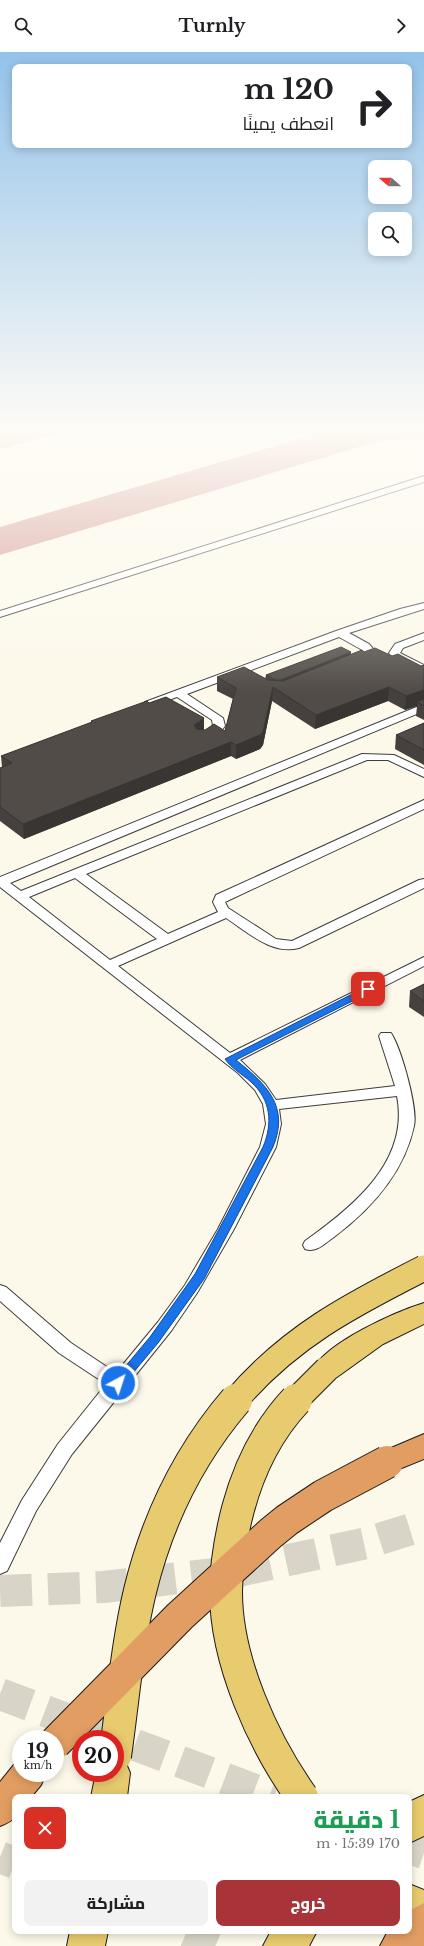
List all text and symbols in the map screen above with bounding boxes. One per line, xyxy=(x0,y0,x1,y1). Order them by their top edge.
icon: search xyxy=(12,15,34,37)
text: Turnly xyxy=(179,15,246,37)
icon: forward xyxy=(390,15,412,37)
text: 120 m xyxy=(244,72,334,107)
icon: right xyxy=(348,80,400,132)
text: انعطف يمينًا xyxy=(242,113,334,135)
north arrow xyxy=(368,160,412,204)
map controls xyxy=(368,160,412,256)
button: search xyxy=(368,212,412,256)
pin xyxy=(351,972,385,1006)
icon: arrive xyxy=(357,978,379,1000)
position arrow xyxy=(97,1362,139,1404)
speed limit sign: 20 xyxy=(72,1730,124,1782)
text: 19 xyxy=(27,1739,49,1763)
text: km/h xyxy=(24,1759,52,1772)
text: 1 دقيقة xyxy=(313,1805,400,1834)
button: close xyxy=(24,1807,66,1849)
text: 170 m · 15:39 xyxy=(316,1835,400,1852)
button: مشاركة xyxy=(24,1880,208,1926)
button: خروج xyxy=(216,1880,400,1926)

